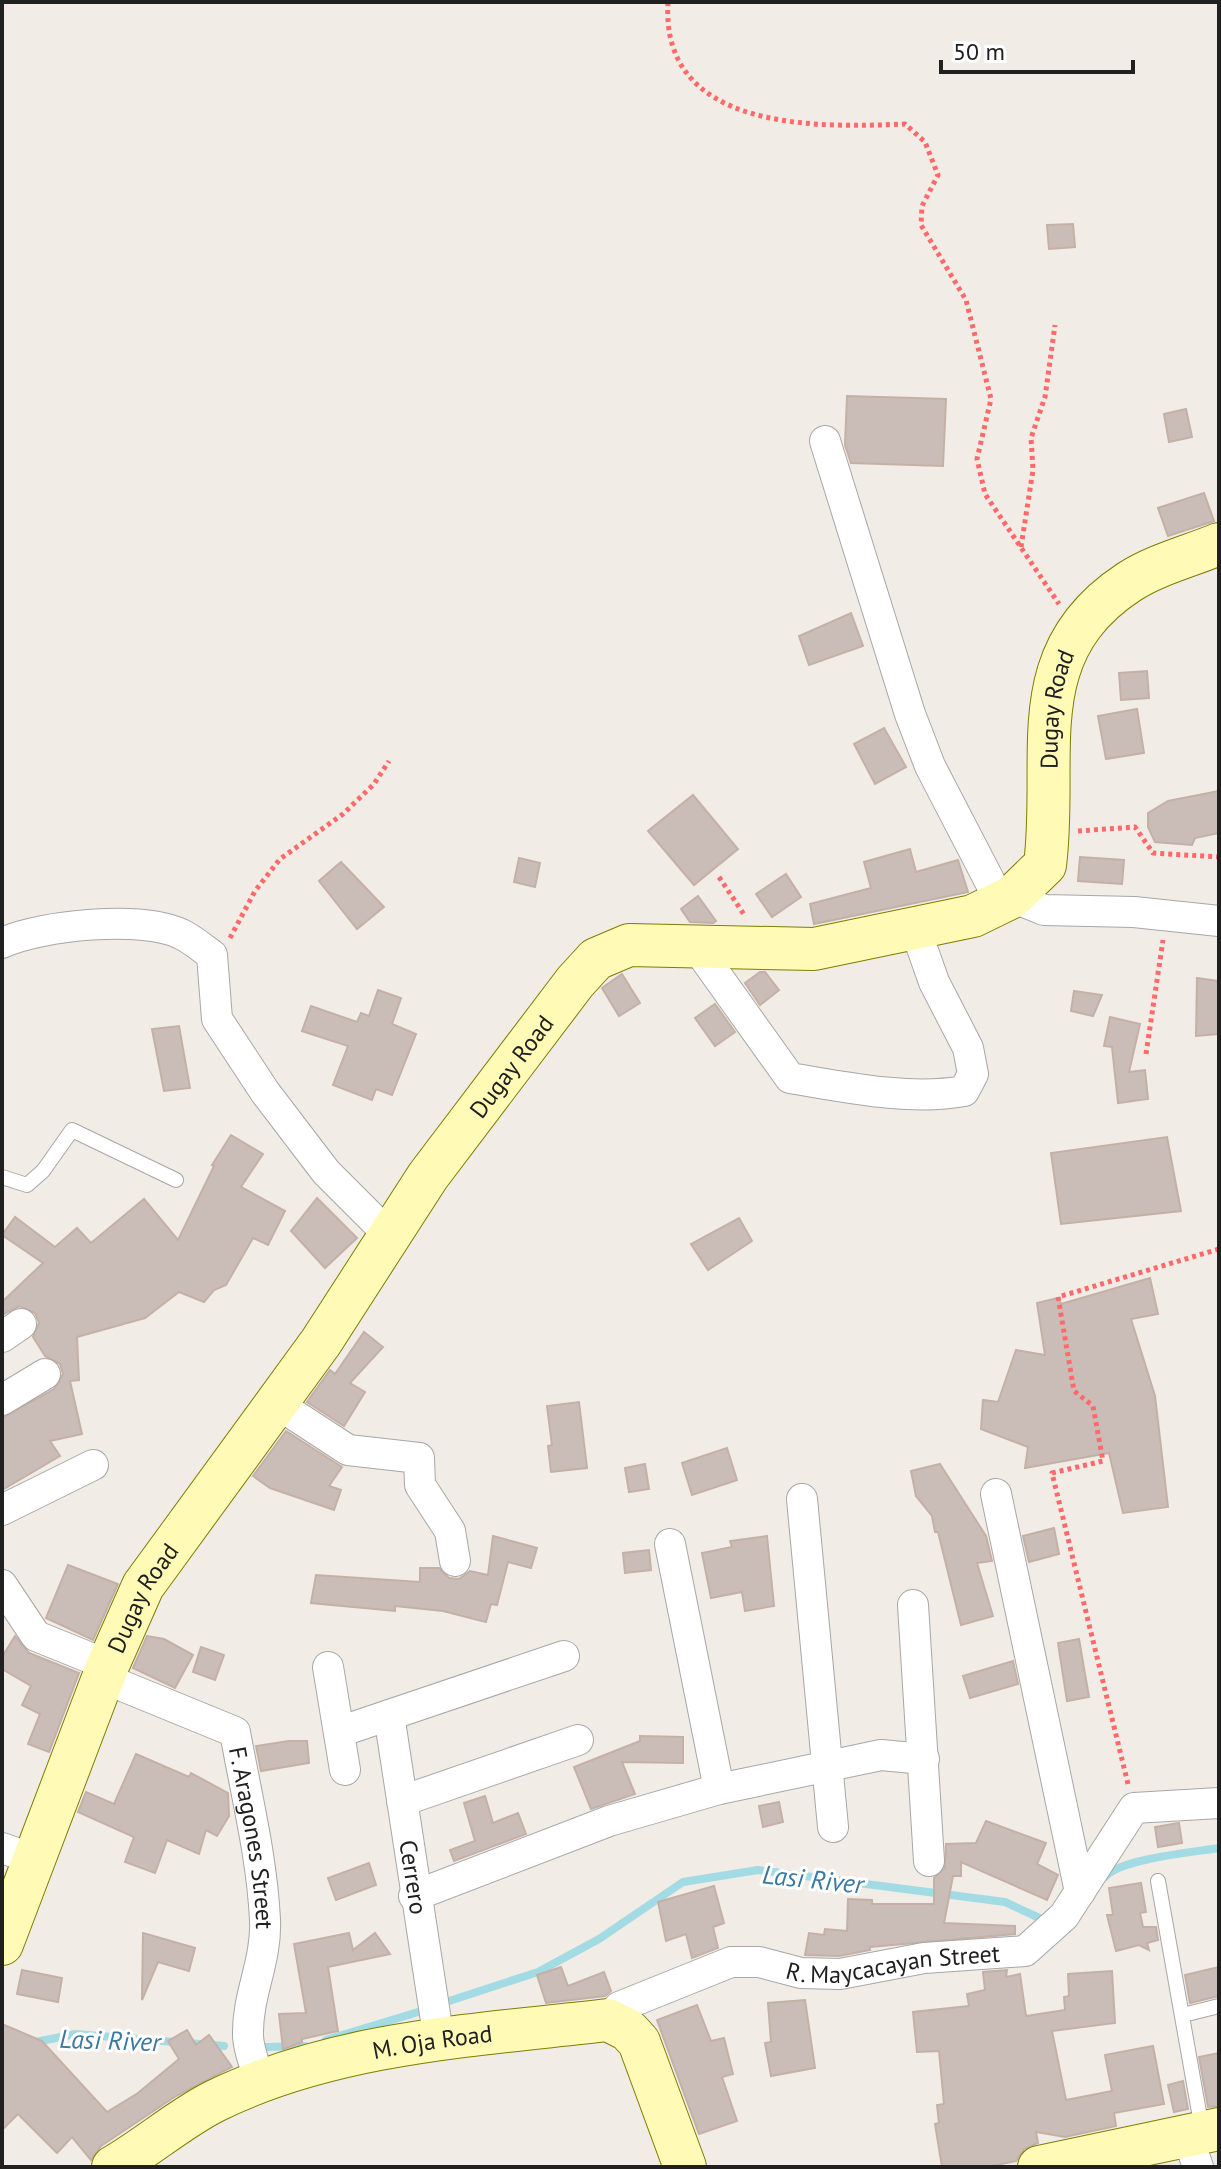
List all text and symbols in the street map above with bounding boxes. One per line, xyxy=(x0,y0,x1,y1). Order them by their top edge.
scale bar xyxy=(941,24,1133,74)
text: 50 m xyxy=(953,36,1005,67)
street label: Dugay Road xyxy=(1033,645,1081,769)
street label: Dugay Road xyxy=(462,1009,560,1124)
street label: Dugay Road xyxy=(100,1537,185,1658)
street label: F. Aragones Street xyxy=(222,1744,281,1929)
street label: Cerrero xyxy=(393,1838,435,1916)
water label: Lasi River xyxy=(761,1857,867,1901)
street label: R. Maycacayan Street xyxy=(783,1937,1001,1990)
street label: M. Oja Road xyxy=(370,2017,494,2066)
water label: Lasi River xyxy=(59,2022,163,2058)

